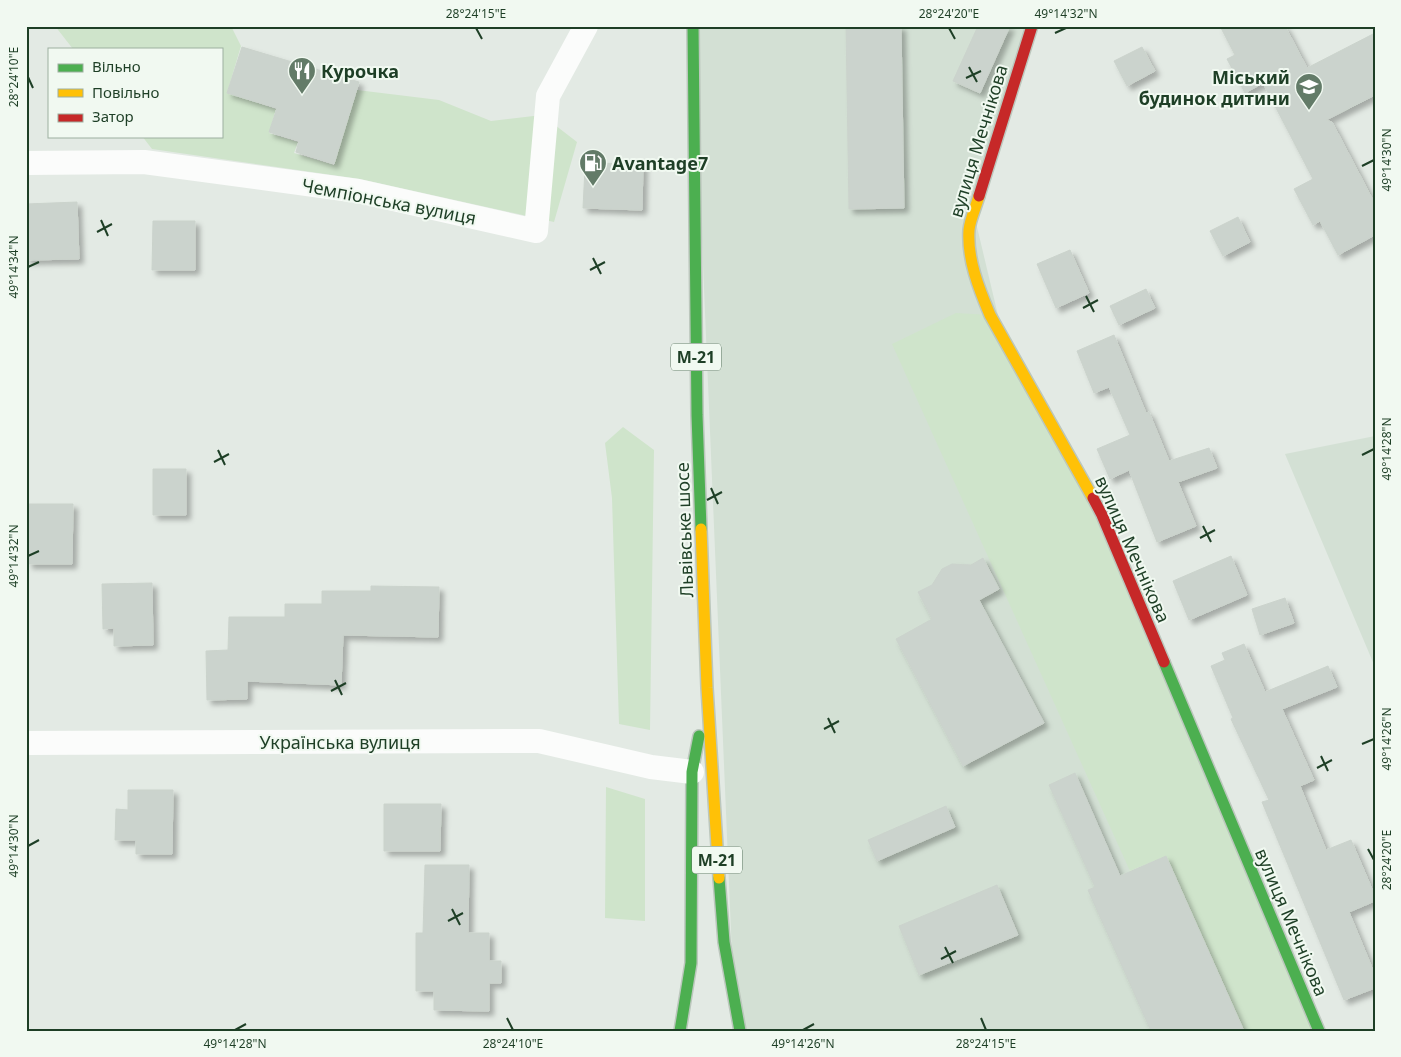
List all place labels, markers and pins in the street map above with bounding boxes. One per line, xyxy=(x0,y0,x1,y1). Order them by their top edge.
restaurant icon: Курочка xyxy=(287,56,317,95)
place label: Курочка xyxy=(321,59,399,83)
place label: Міський будинок дитини xyxy=(1139,65,1290,110)
school or university icon: Міський будинок дитини xyxy=(1294,72,1324,111)
fuel station icon: Avantage7 xyxy=(578,148,608,187)
place label: Avantage7 xyxy=(612,151,708,175)

